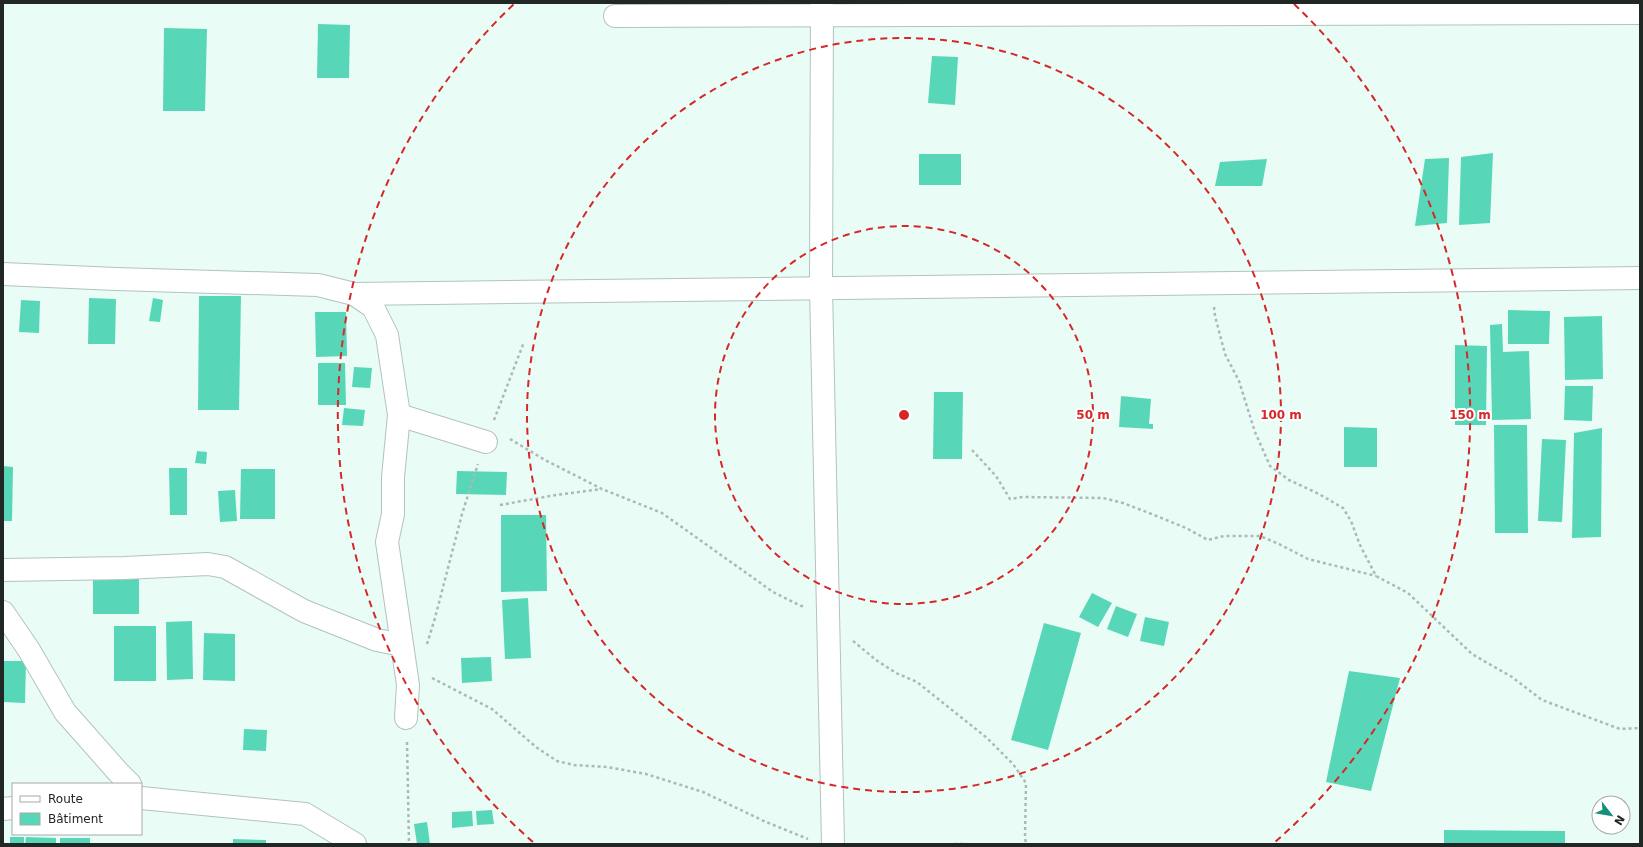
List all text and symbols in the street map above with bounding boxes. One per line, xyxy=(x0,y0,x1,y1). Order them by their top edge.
centre of rings xyxy=(897,408,911,422)
text: 50 m xyxy=(1076,408,1110,422)
text: 100 m xyxy=(1260,408,1302,422)
text: 150 m xyxy=(1449,408,1491,422)
legend xyxy=(12,783,142,835)
text: Route xyxy=(48,792,83,806)
north arrow xyxy=(1591,795,1631,835)
text: Bâtiment xyxy=(48,812,103,826)
text: N xyxy=(1611,813,1627,827)

